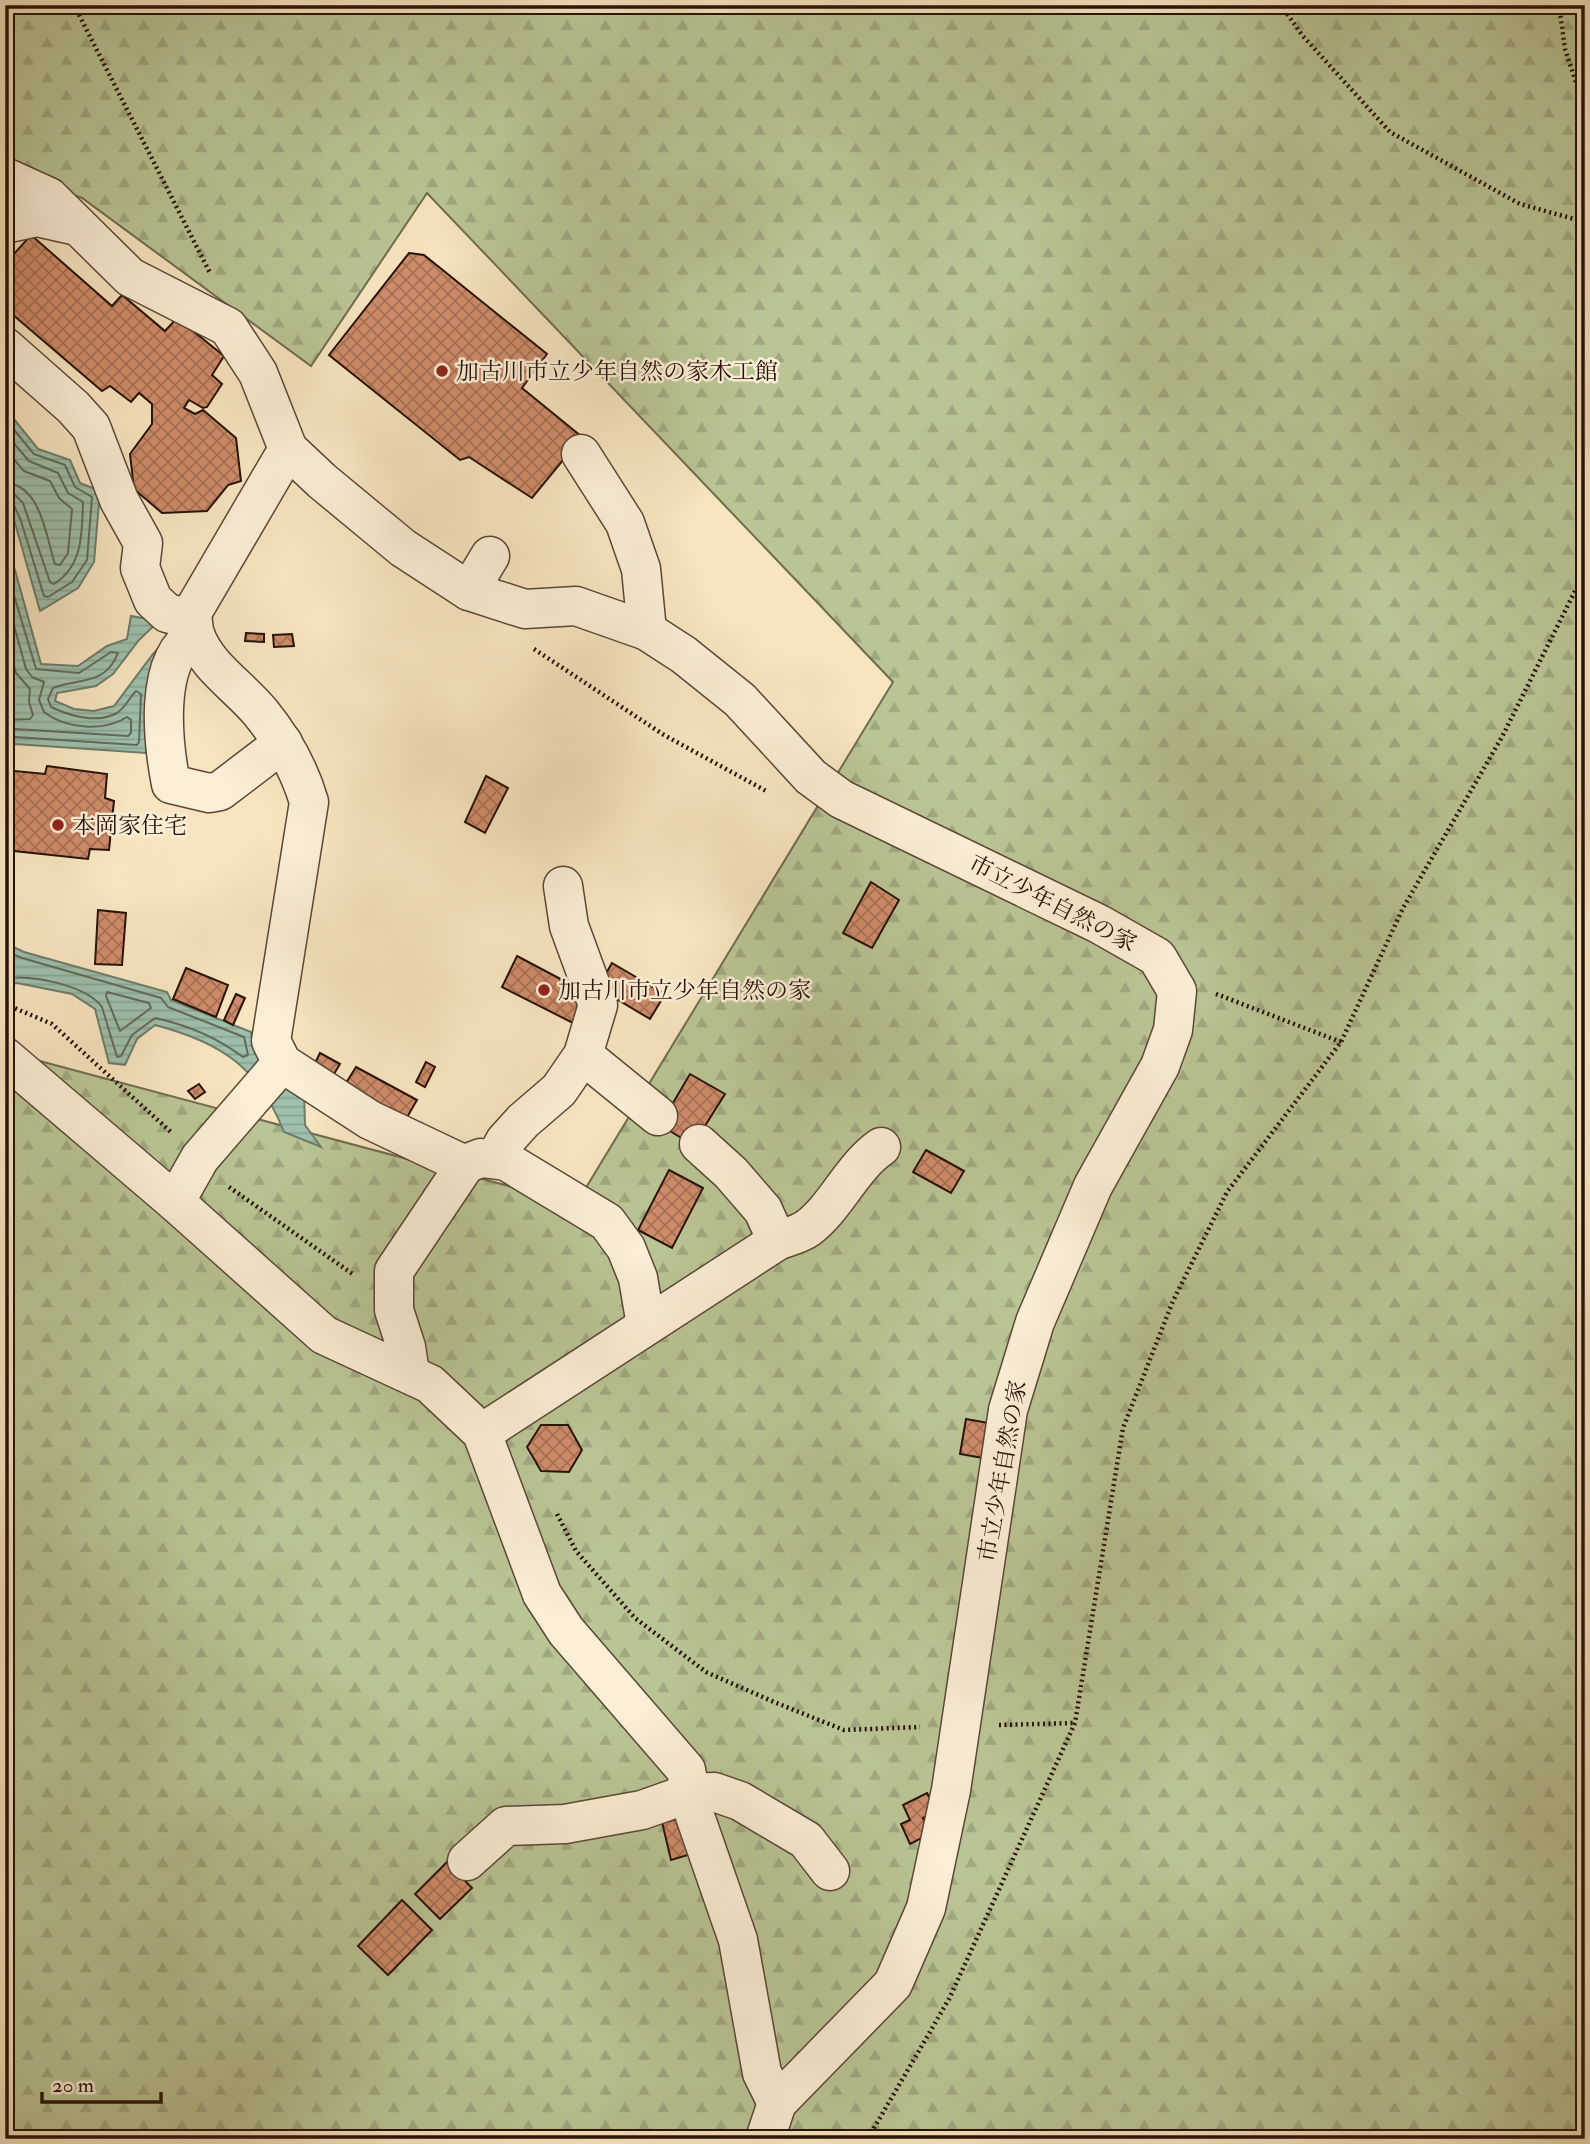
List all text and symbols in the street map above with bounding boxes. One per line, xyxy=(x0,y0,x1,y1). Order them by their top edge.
place label: 加古川市立少年自然の家木工館 xyxy=(456,357,778,386)
marker: 加古川市立少年自然の家木工館 xyxy=(434,363,450,379)
place label: 本岡家住宅 xyxy=(72,811,187,840)
marker: 本岡家住宅 xyxy=(50,817,66,833)
street label: 市立少年自然の家 xyxy=(964,849,1141,958)
place label: 加古川市立少年自然の家 xyxy=(558,976,811,1005)
marker: 加古川市立少年自然の家 xyxy=(536,982,552,998)
street label: 市立少年自然の家 xyxy=(972,1378,1033,1564)
scale bar xyxy=(42,2060,161,2104)
text: 20 m xyxy=(52,2072,94,2099)

